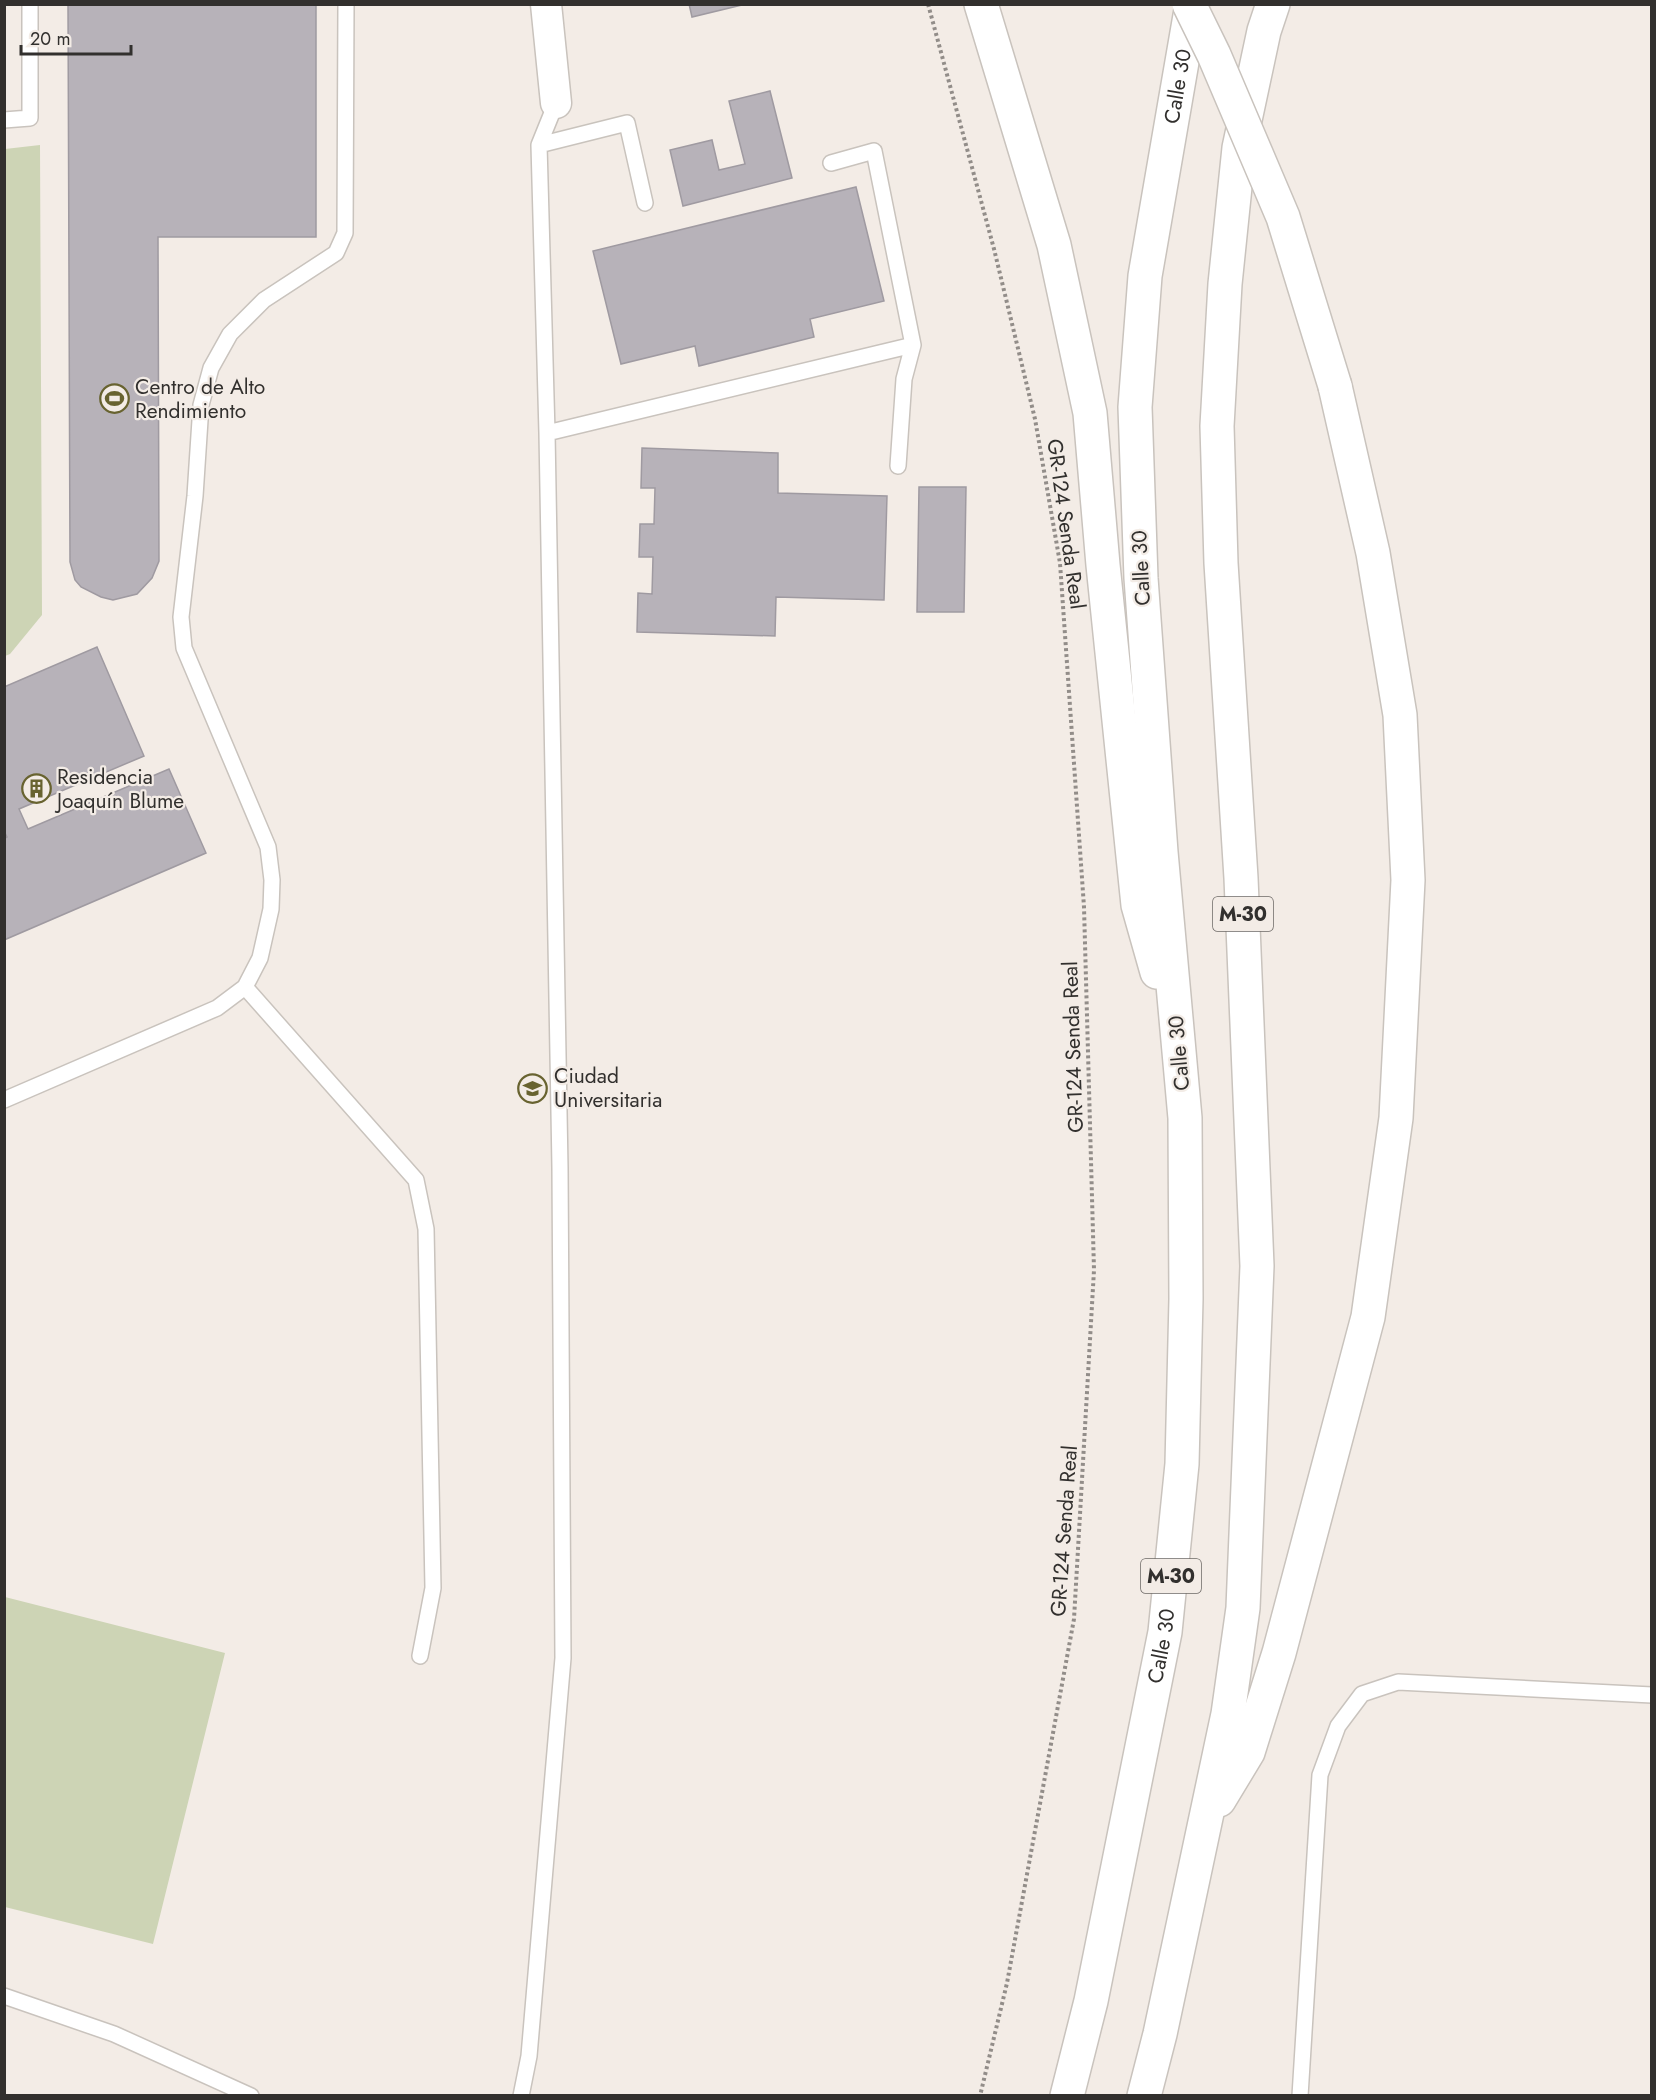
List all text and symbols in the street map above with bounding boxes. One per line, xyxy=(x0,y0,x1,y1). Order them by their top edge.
scale bar xyxy=(21,18,130,56)
text: 20 m xyxy=(30,26,70,52)
street label: Calle 30 xyxy=(1157,47,1199,126)
place label: Centro de Alto Rendimiento xyxy=(135,372,265,426)
sports icon: Centro de Alto Rendimiento xyxy=(98,383,130,415)
street label: GR-124 Senda Real xyxy=(1039,437,1093,611)
street label: Calle 30 xyxy=(1124,530,1158,606)
place label: Residencia Joaquín Blume xyxy=(54,762,184,816)
building icon: Residencia Joaquín Blume xyxy=(20,773,52,805)
road number: M-30 xyxy=(1213,897,1273,931)
street label: GR-124 Senda Real xyxy=(1055,961,1091,1133)
street label: Calle 30 xyxy=(1161,1014,1197,1092)
place label: Ciudad Universitaria xyxy=(554,1061,662,1115)
school or university icon: Ciudad Universitaria xyxy=(517,1072,549,1104)
street label: GR-124 Senda Real xyxy=(1043,1444,1085,1618)
road number: M-30 xyxy=(1141,1559,1201,1593)
street label: Calle 30 xyxy=(1140,1607,1182,1686)

